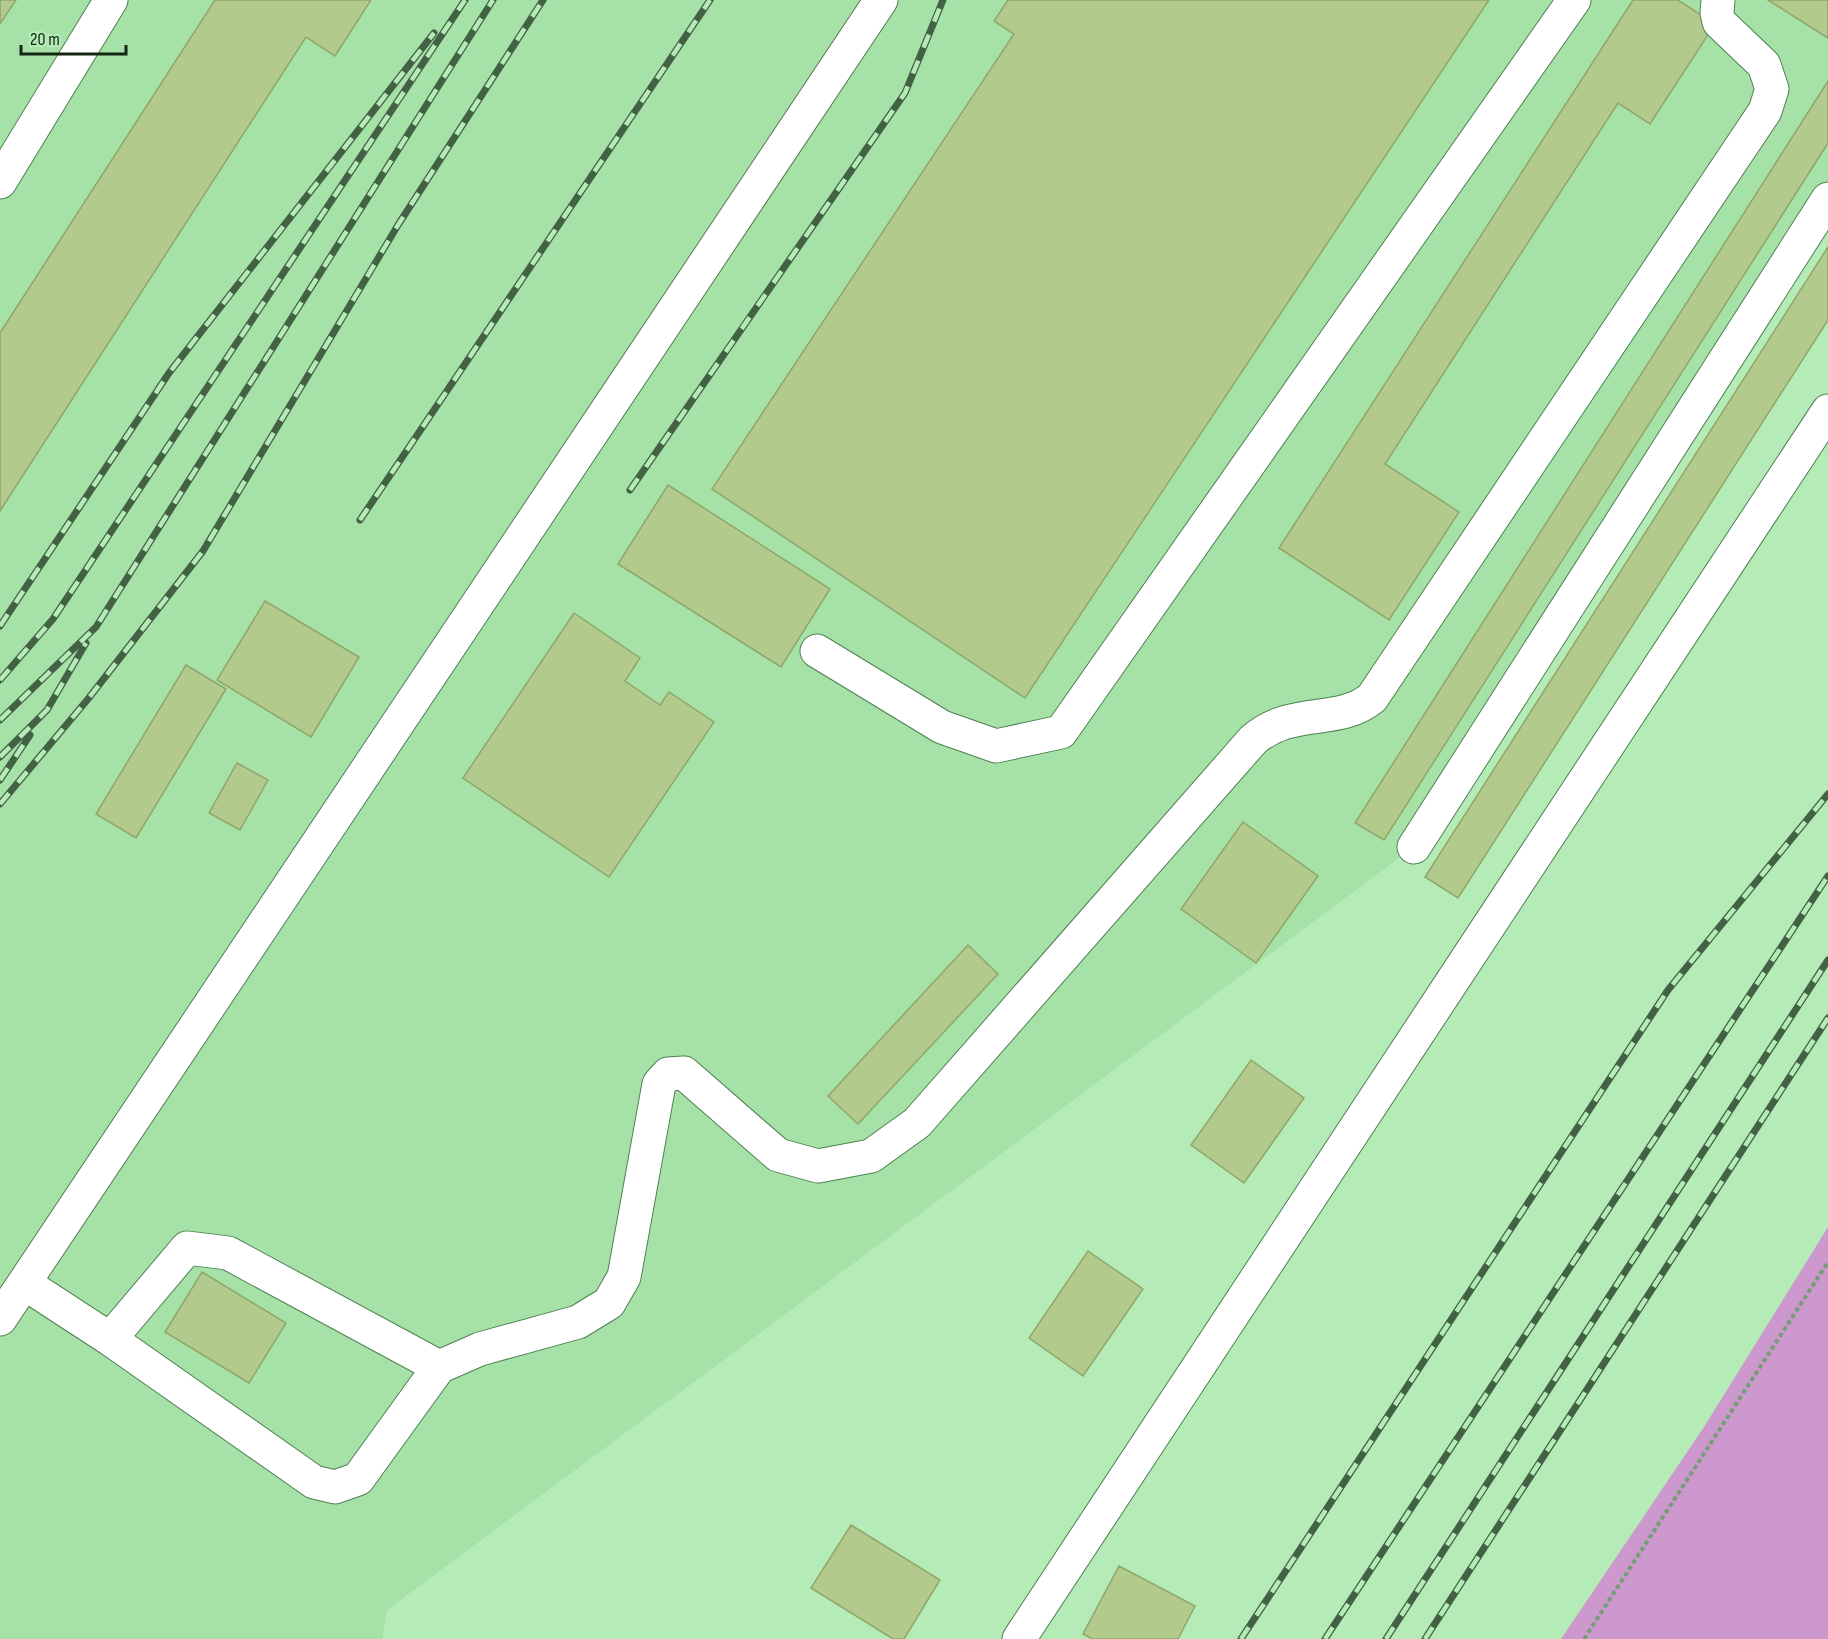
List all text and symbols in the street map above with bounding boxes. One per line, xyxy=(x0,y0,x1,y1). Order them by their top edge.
scale bar xyxy=(21,18,126,56)
text: 20 m xyxy=(30,29,60,50)

